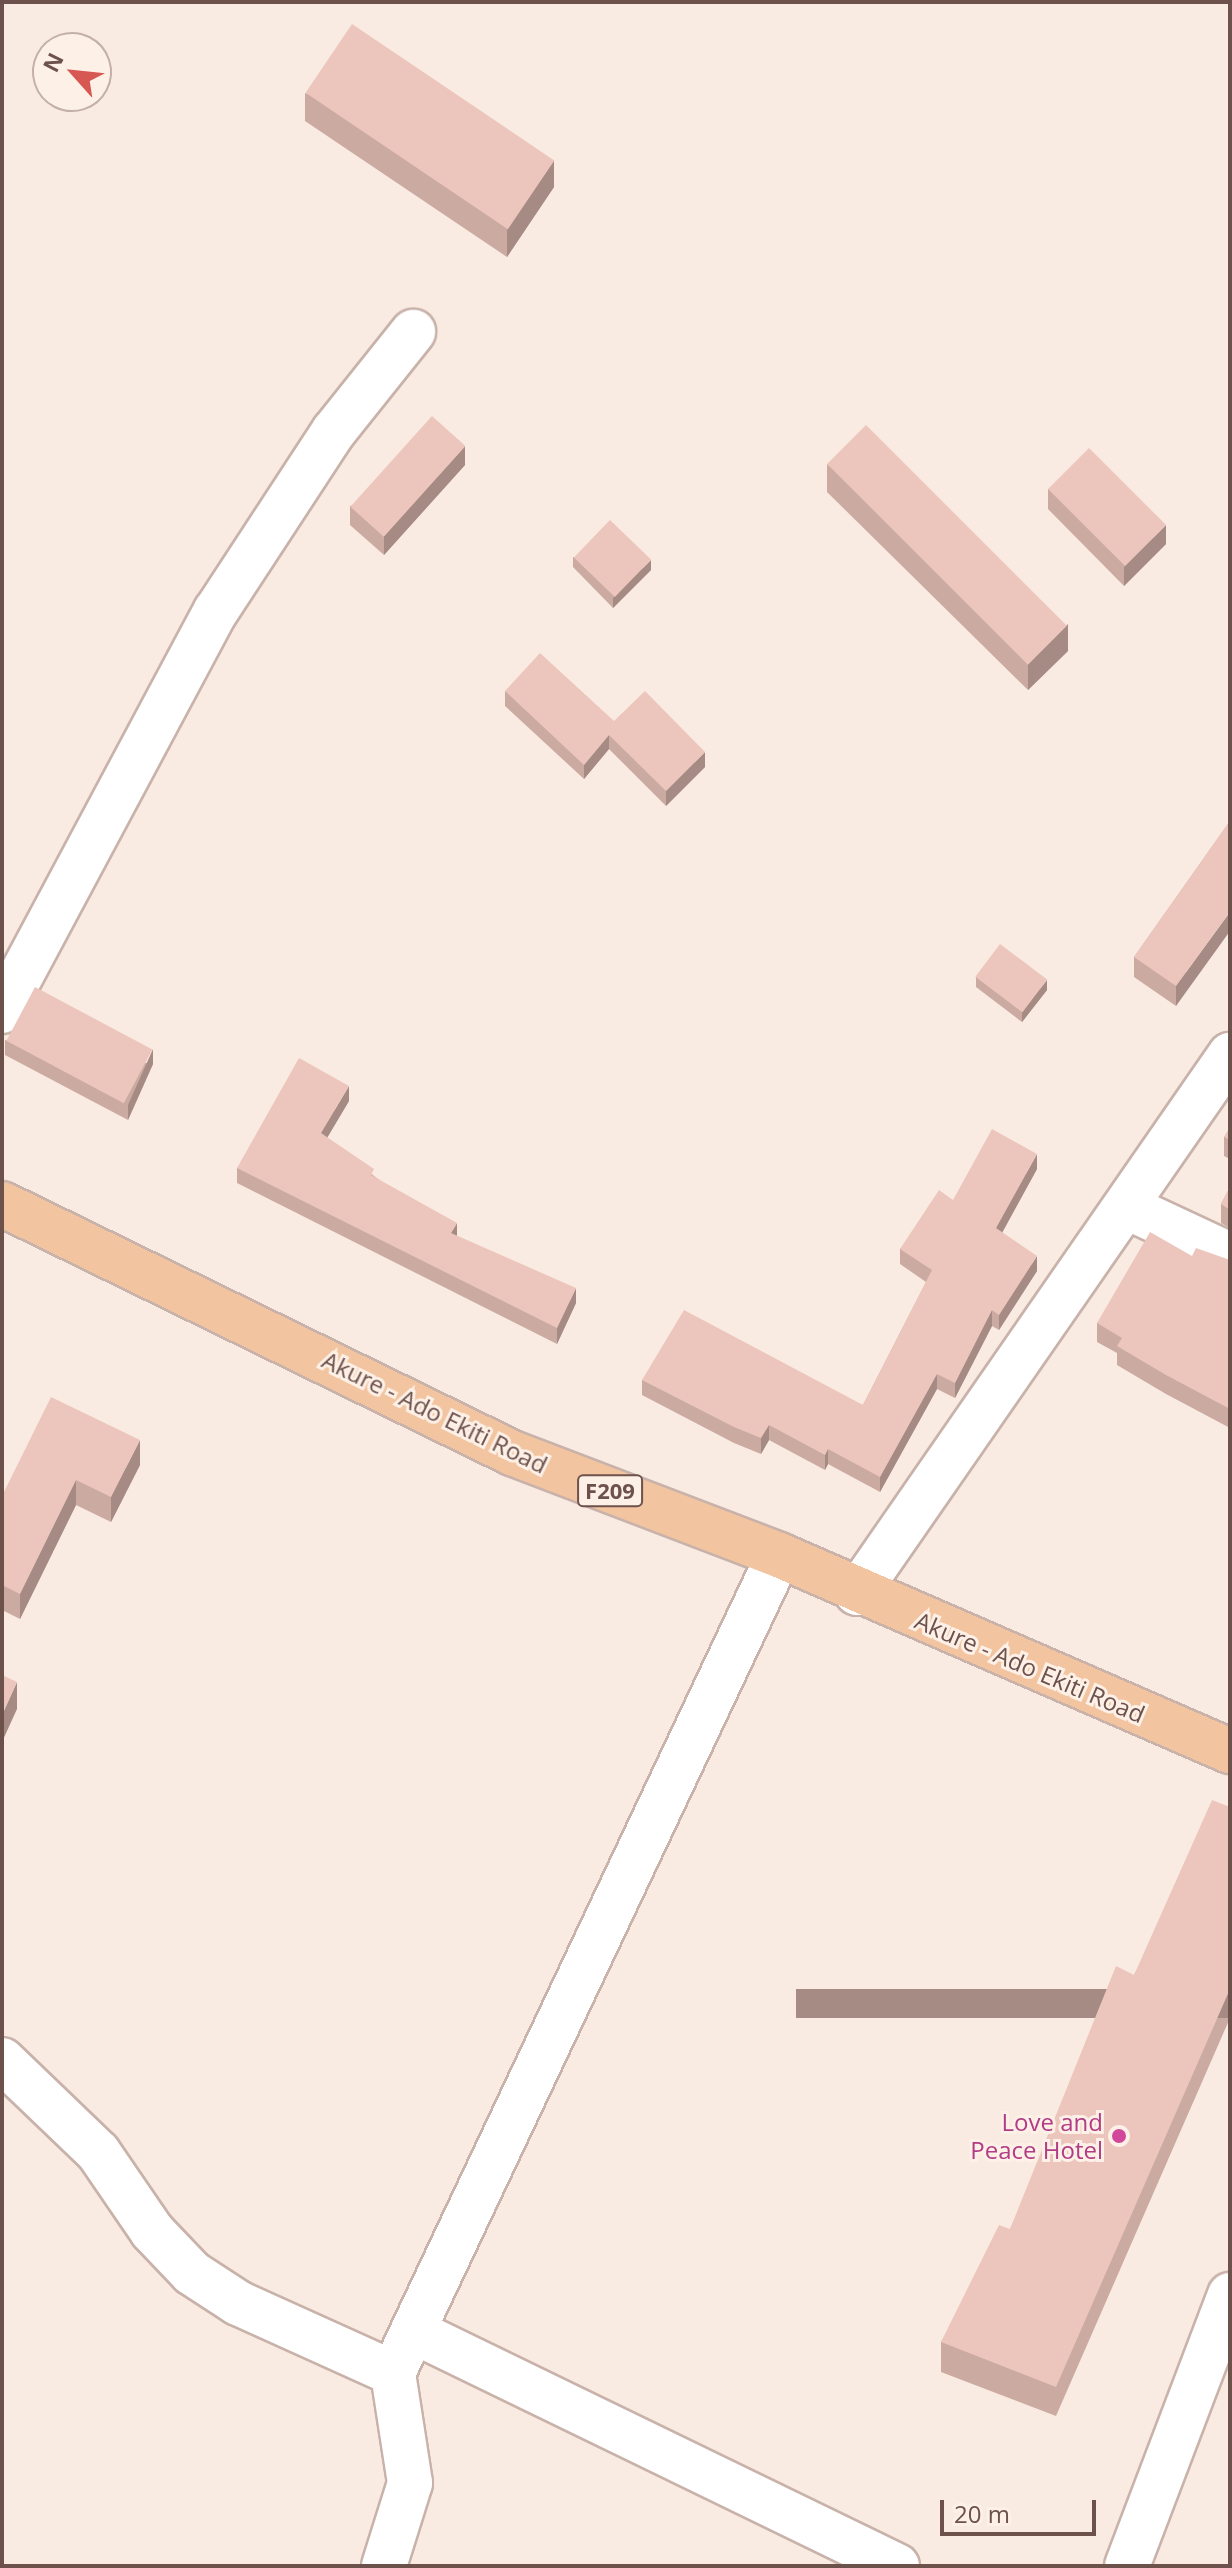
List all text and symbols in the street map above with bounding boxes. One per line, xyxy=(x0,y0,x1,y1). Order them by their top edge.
north arrow xyxy=(32,32,112,112)
text: N xyxy=(35,47,70,77)
street label: Akure - Ado Ekiti Road xyxy=(318,1345,552,1479)
road number: F209 xyxy=(576,1473,644,1509)
street label: Akure - Ado Ekiti Road xyxy=(911,1606,1149,1728)
place label: Love and Peace Hotel xyxy=(970,2108,1103,2164)
marker: Love and Peace Hotel xyxy=(1110,2127,1128,2145)
scale bar xyxy=(944,2484,1100,2534)
text: 20 m xyxy=(954,2497,1010,2530)

